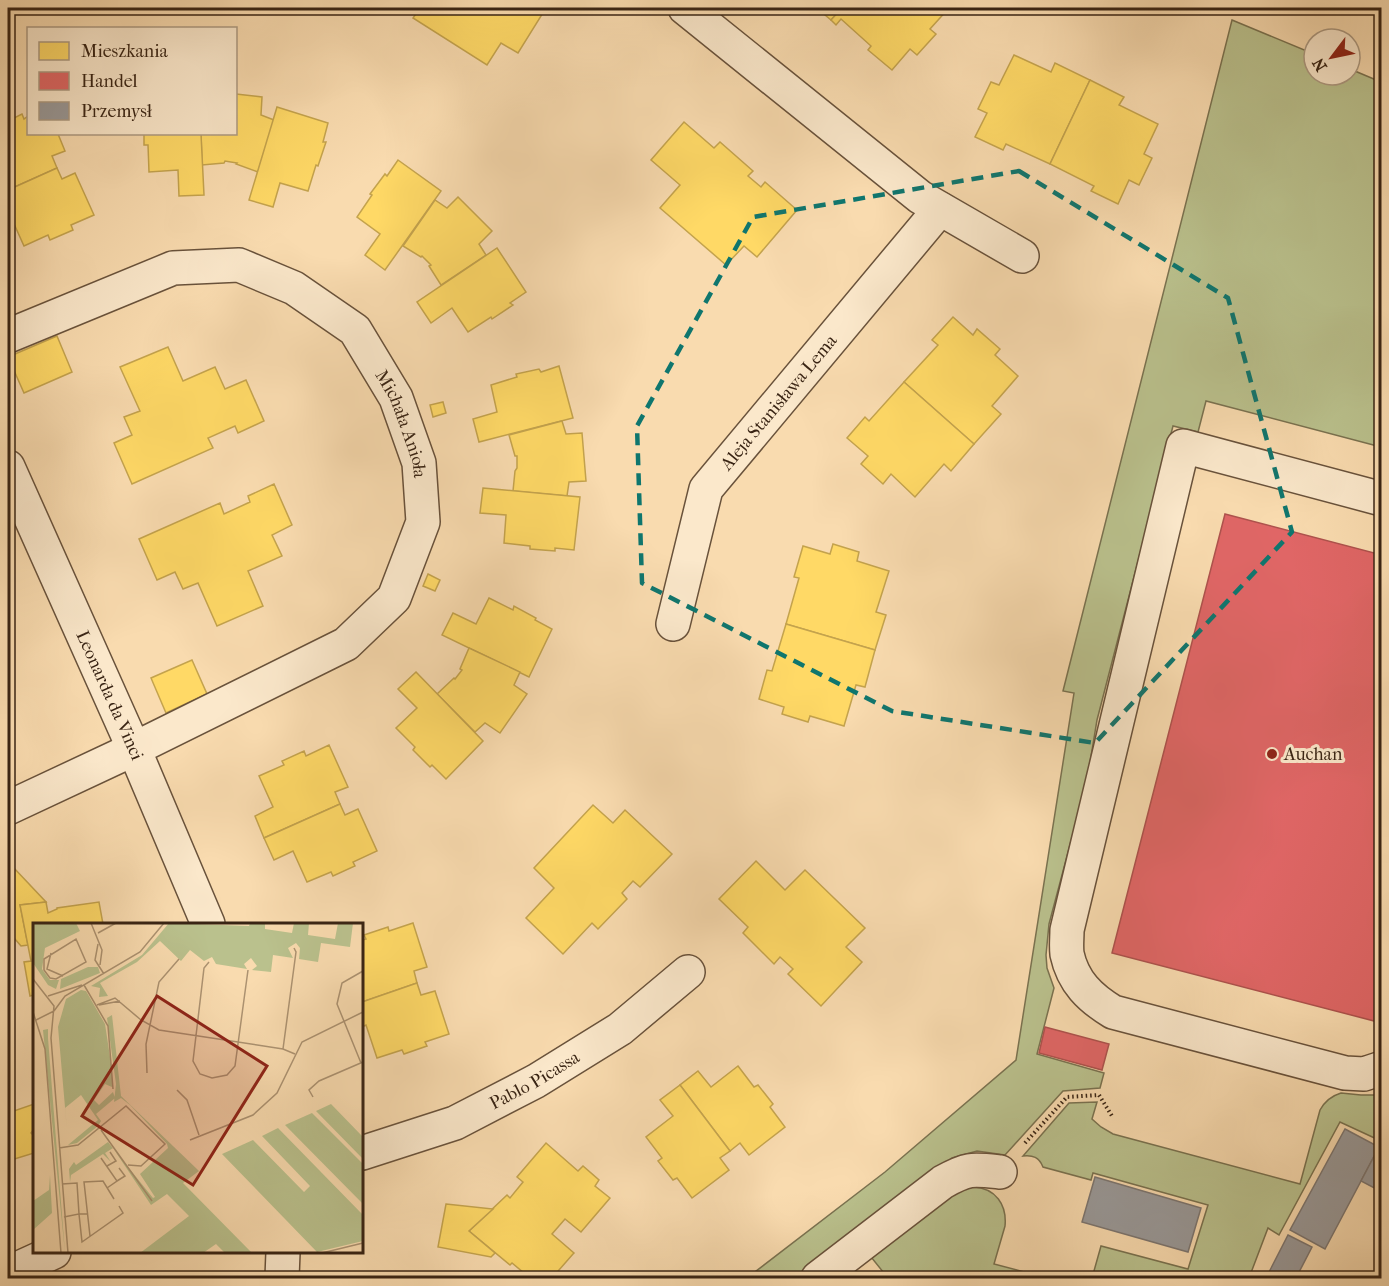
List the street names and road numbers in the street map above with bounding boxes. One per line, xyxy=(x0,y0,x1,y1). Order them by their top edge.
street label: Aleja Stanisława Lema xyxy=(715,330,842,475)
street label: Michała Anioła xyxy=(371,366,431,479)
street label: Leonarda da Vinci xyxy=(72,627,148,764)
street label: Pablo Picassa xyxy=(486,1046,584,1114)

